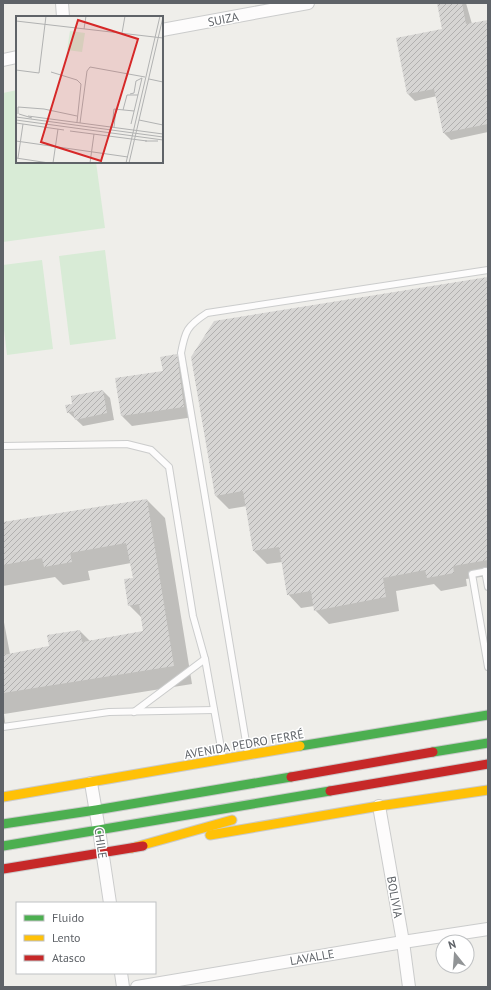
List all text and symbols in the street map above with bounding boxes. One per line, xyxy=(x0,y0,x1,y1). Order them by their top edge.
street label: SUIZA xyxy=(206,9,240,29)
inset map xyxy=(16,16,163,163)
street label: AVENIDA PEDRO FERRÉ xyxy=(183,726,305,762)
street label: CHILE xyxy=(91,827,111,859)
street label: BOLIVIA xyxy=(384,875,406,919)
legend xyxy=(16,902,156,974)
text: Fluido xyxy=(52,910,84,925)
text: Lento xyxy=(52,930,81,945)
north arrow xyxy=(435,934,475,974)
text: N xyxy=(447,937,458,952)
street label: LAVALLE xyxy=(289,946,335,968)
text: Atasco xyxy=(52,950,85,965)

